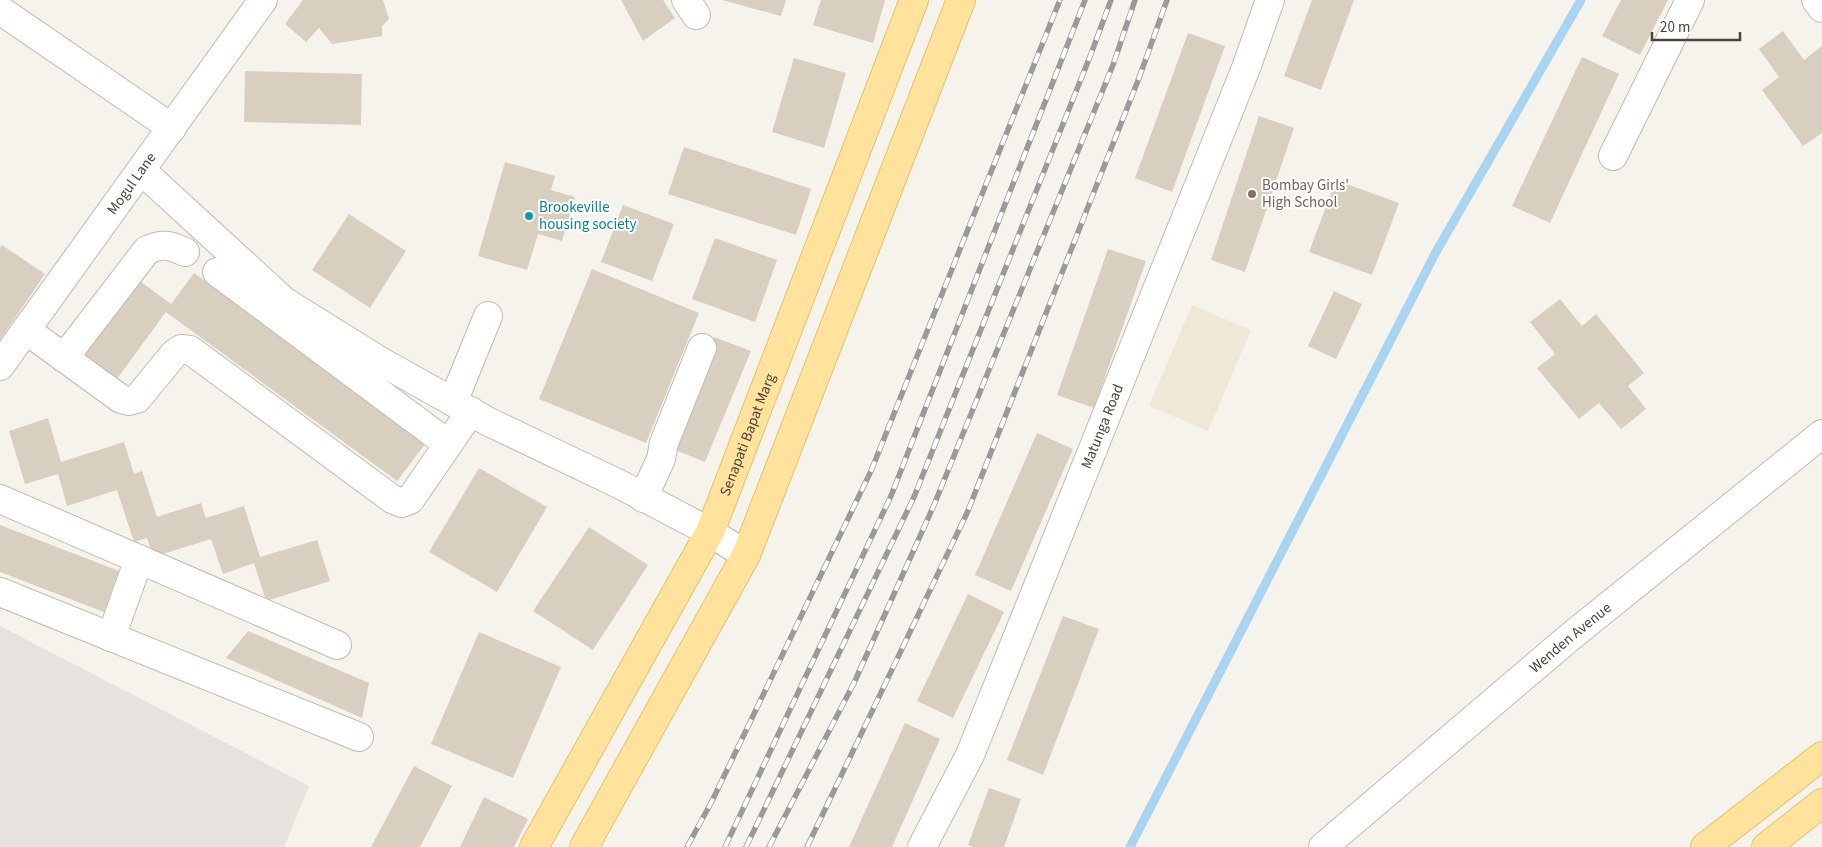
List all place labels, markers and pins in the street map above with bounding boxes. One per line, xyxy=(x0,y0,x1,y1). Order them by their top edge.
place label: Bombay Girls' High School xyxy=(1262,175,1349,213)
marker: Bombay Girls' High School xyxy=(1246,188,1258,200)
place label: Brookeville housing society xyxy=(539,197,637,235)
marker: Brookeville housing society xyxy=(523,210,535,222)

